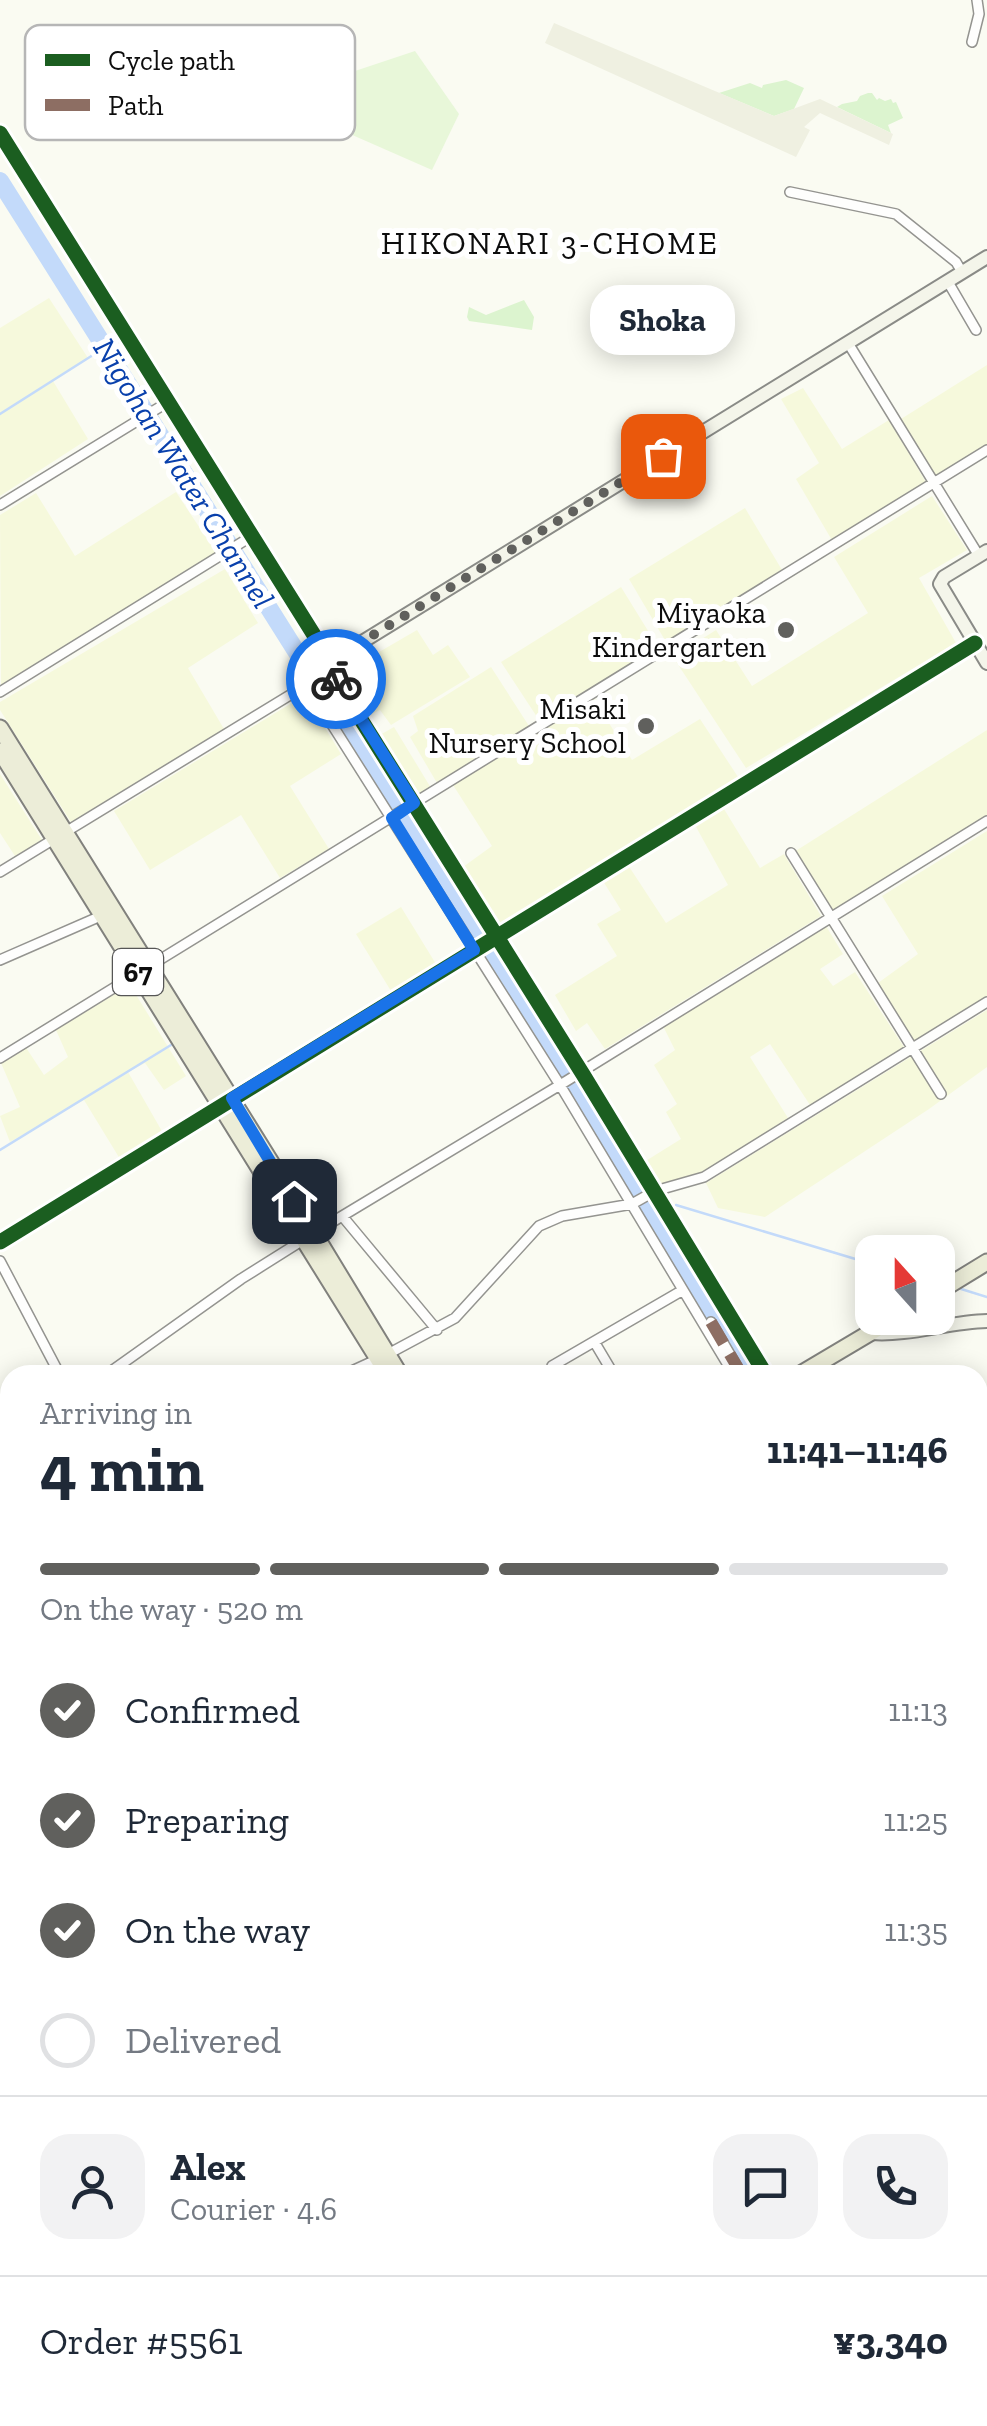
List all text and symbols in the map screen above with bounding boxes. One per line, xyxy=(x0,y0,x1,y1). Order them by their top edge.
legend xyxy=(25,25,355,140)
text: Cycle path xyxy=(108,44,235,77)
text: Path xyxy=(108,89,164,122)
district label: HIKONARI 3-CHOME xyxy=(381,224,719,262)
callout: Shoka xyxy=(590,286,736,356)
text: Shoka xyxy=(619,301,706,339)
water label: Nigohan Water Channel xyxy=(85,331,283,615)
pin xyxy=(621,414,706,499)
icon: bag xyxy=(636,429,691,484)
place label: Miyaoka Kindergarten xyxy=(592,595,766,665)
marker: Miyaoka Kindergarten xyxy=(775,619,797,641)
courier xyxy=(286,629,386,729)
icon: bike xyxy=(309,652,364,707)
place label: Misaki Nursery School xyxy=(428,691,626,761)
marker: Misaki Nursery School xyxy=(635,715,657,737)
road number: 67 xyxy=(113,949,163,995)
pin xyxy=(252,1159,337,1244)
icon: home xyxy=(267,1174,322,1229)
north arrow xyxy=(855,1235,955,1335)
map controls xyxy=(855,1235,955,1335)
text: Arriving in xyxy=(40,1394,192,1432)
text: 11:41–11:46 xyxy=(767,1427,948,1473)
text: 4 min xyxy=(40,1430,204,1508)
text: On the way · 520 m xyxy=(40,1590,303,1628)
icon: check xyxy=(40,1683,95,1738)
text: Confirmed xyxy=(125,1687,300,1733)
text: 11:13 xyxy=(888,1691,948,1729)
icon: check xyxy=(40,1793,95,1848)
text: Preparing xyxy=(125,1797,289,1843)
text: 11:25 xyxy=(883,1801,948,1839)
icon: check xyxy=(40,1903,95,1958)
text: On the way xyxy=(125,1907,310,1953)
text: 11:35 xyxy=(884,1911,948,1949)
text: Delivered xyxy=(125,2017,281,2063)
button: person xyxy=(40,2134,145,2239)
button: chat xyxy=(713,2134,818,2239)
button: phone xyxy=(843,2134,948,2239)
text: Alex xyxy=(170,2144,246,2190)
text: Courier · 4.6 xyxy=(170,2190,337,2228)
text: Order #5561 xyxy=(40,2318,243,2364)
text: ¥3,340 xyxy=(833,2318,948,2364)

